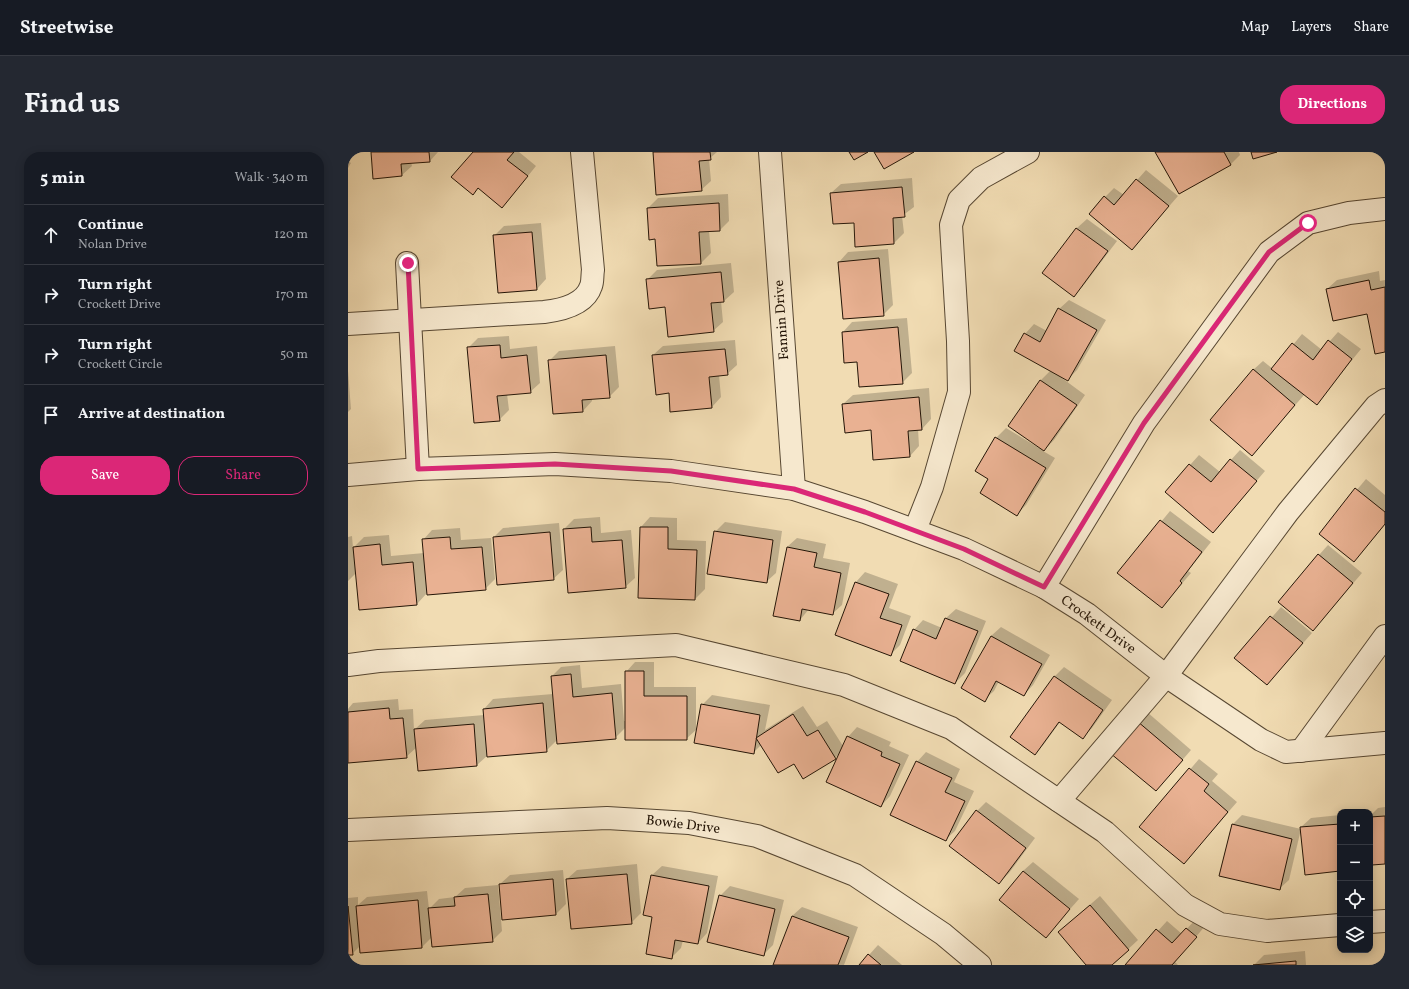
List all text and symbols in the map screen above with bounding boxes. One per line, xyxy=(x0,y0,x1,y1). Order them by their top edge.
text: Streetwise xyxy=(20,15,113,41)
text: Map xyxy=(1241,18,1269,37)
text: Layers xyxy=(1291,18,1331,37)
text: Share xyxy=(1353,18,1389,37)
text: Find us xyxy=(24,85,120,124)
button: Directions xyxy=(1280,85,1385,124)
text: 5 min xyxy=(40,167,85,190)
text: Walk · 340 m xyxy=(235,169,308,187)
route start xyxy=(1299,214,1317,232)
text: Continue xyxy=(78,215,143,236)
icon: ahead xyxy=(40,224,62,246)
text: 120 m xyxy=(274,226,308,244)
text: Nolan Drive xyxy=(78,236,147,254)
route end xyxy=(399,254,417,272)
text: Turn right xyxy=(78,275,152,296)
street label: Fannin Drive xyxy=(770,279,794,361)
icon: right xyxy=(40,284,62,306)
text: 170 m xyxy=(275,286,308,304)
text: Crockett Drive xyxy=(78,296,161,314)
text: Turn right xyxy=(78,335,152,356)
icon: right xyxy=(40,344,62,366)
text: 50 m xyxy=(280,346,308,364)
text: Crockett Circle xyxy=(78,356,162,374)
icon: arrive xyxy=(40,404,62,426)
text: Arrive at destination xyxy=(78,404,225,425)
button: Save xyxy=(40,456,170,495)
button: Share xyxy=(178,456,308,495)
street label: Crockett Drive xyxy=(1056,591,1140,659)
map controls xyxy=(1337,809,1373,953)
button: + xyxy=(1337,809,1373,845)
street label: Bowie Drive xyxy=(645,811,722,839)
button: − xyxy=(1337,845,1373,881)
button: locate xyxy=(1337,881,1373,917)
button: layers xyxy=(1337,917,1373,953)

